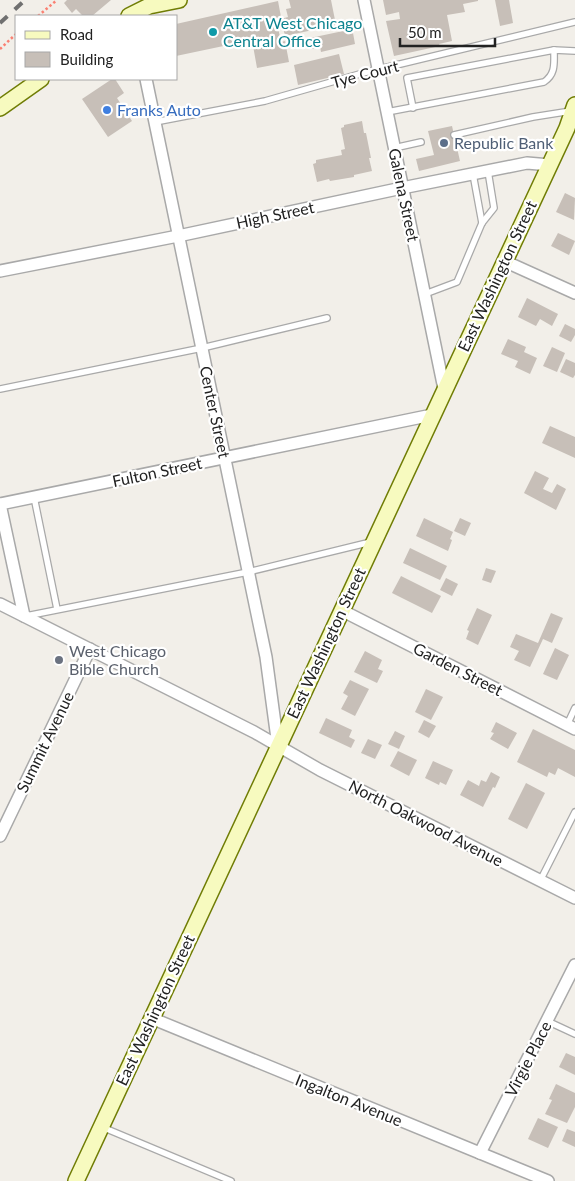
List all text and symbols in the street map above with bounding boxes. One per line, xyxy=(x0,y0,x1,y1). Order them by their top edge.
place label: AT&T West Chicago Central Office xyxy=(223,13,362,50)
legend xyxy=(15,15,178,80)
scale bar xyxy=(400,15,495,47)
text: 50 m xyxy=(408,23,442,41)
text: Road xyxy=(60,25,93,43)
marker: AT&T West Chicago Central Office xyxy=(207,26,219,38)
text: Building xyxy=(60,50,113,68)
street label: Tye Court xyxy=(329,55,401,92)
place label: Franks Auto xyxy=(117,100,201,119)
marker: Franks Auto xyxy=(101,104,113,116)
place label: Republic Bank xyxy=(454,133,554,152)
marker: Republic Bank xyxy=(438,137,450,149)
street label: Galena Street xyxy=(385,146,424,244)
street label: High Street xyxy=(234,197,316,232)
street label: East Washington Street xyxy=(453,197,540,354)
street label: Center Street xyxy=(196,364,235,460)
street label: Fulton Street xyxy=(110,453,204,490)
street label: East Washington Street xyxy=(282,564,369,721)
street label: Garden Street xyxy=(410,638,506,699)
place label: West Chicago Bible Church xyxy=(69,641,166,678)
marker: West Chicago Bible Church xyxy=(53,654,65,666)
street label: Summit Avenue xyxy=(12,688,77,795)
street label: North Oakwood Avenue xyxy=(346,775,506,870)
street label: East Washington Street xyxy=(111,931,198,1088)
street label: Virgie Place xyxy=(500,1018,555,1100)
street label: Ingalton Avenue xyxy=(293,1069,405,1130)

